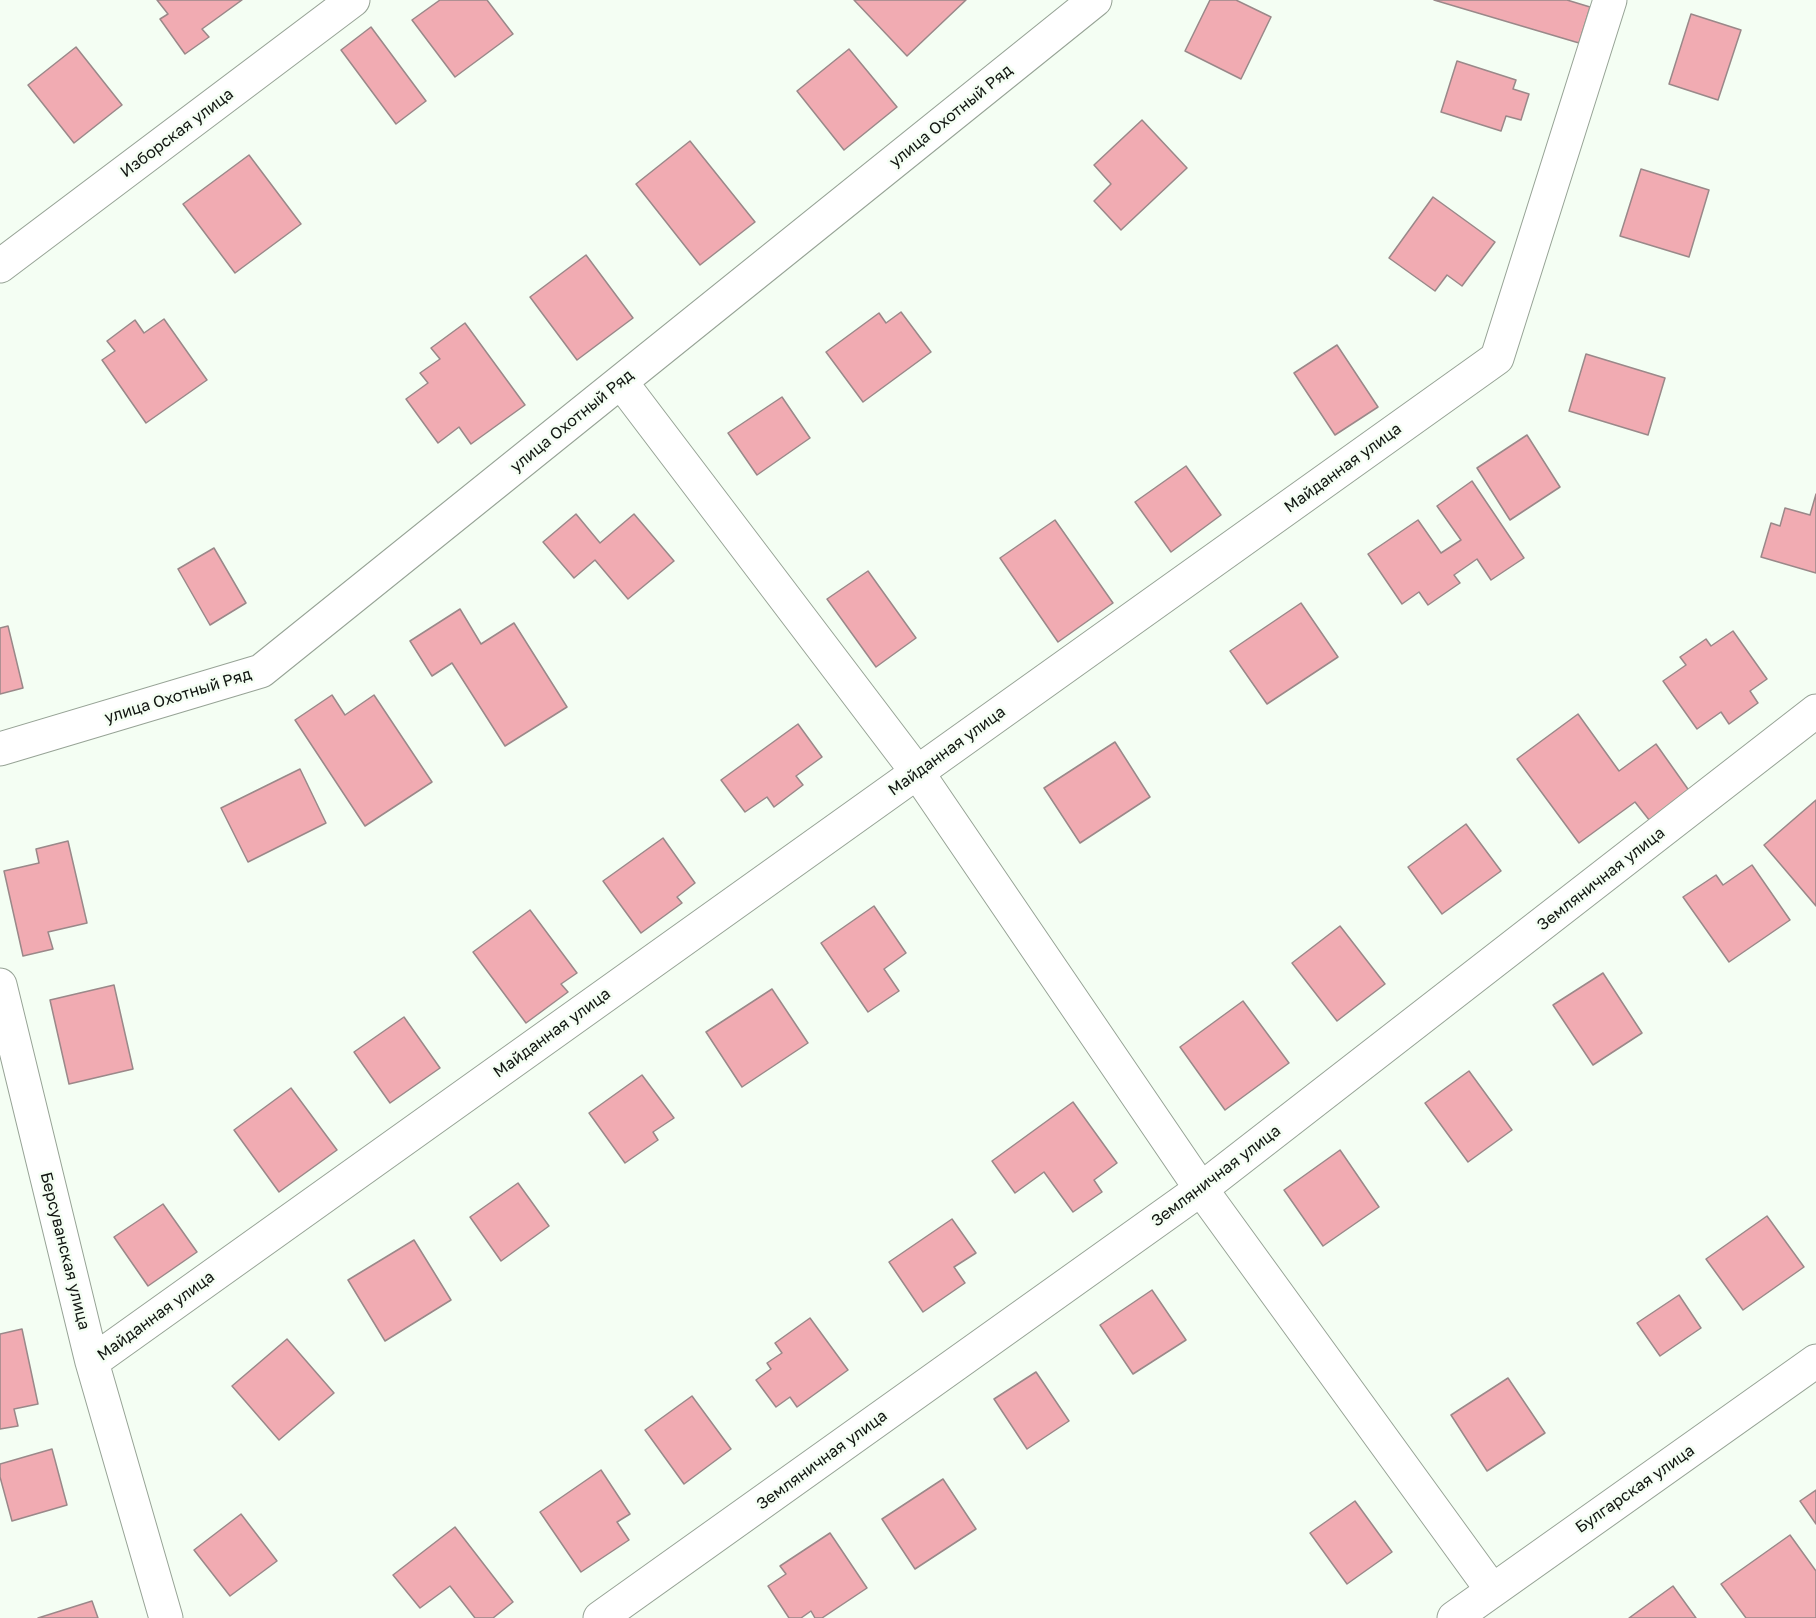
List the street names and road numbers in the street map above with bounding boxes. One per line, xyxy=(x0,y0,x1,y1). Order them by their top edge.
street label: улица Охотный Ряд xyxy=(886,60,1016,172)
street label: Изборская улица xyxy=(117,84,237,182)
street label: улица Охотный Ряд xyxy=(507,365,637,477)
street label: Майданная улица xyxy=(1281,419,1405,517)
street label: улица Охотный Ряд xyxy=(102,664,254,728)
street label: Майданная улица xyxy=(885,702,1009,800)
street label: Земляничная улица xyxy=(1533,823,1669,935)
street label: Майданная улица xyxy=(490,984,614,1082)
street label: Земляничная улица xyxy=(1148,1121,1284,1231)
street label: Берсуванская улица xyxy=(36,1170,94,1332)
street label: Майданная улица xyxy=(94,1267,218,1365)
street label: Земляничная улица xyxy=(753,1406,891,1514)
street label: Булгарская улица xyxy=(1572,1441,1698,1537)

